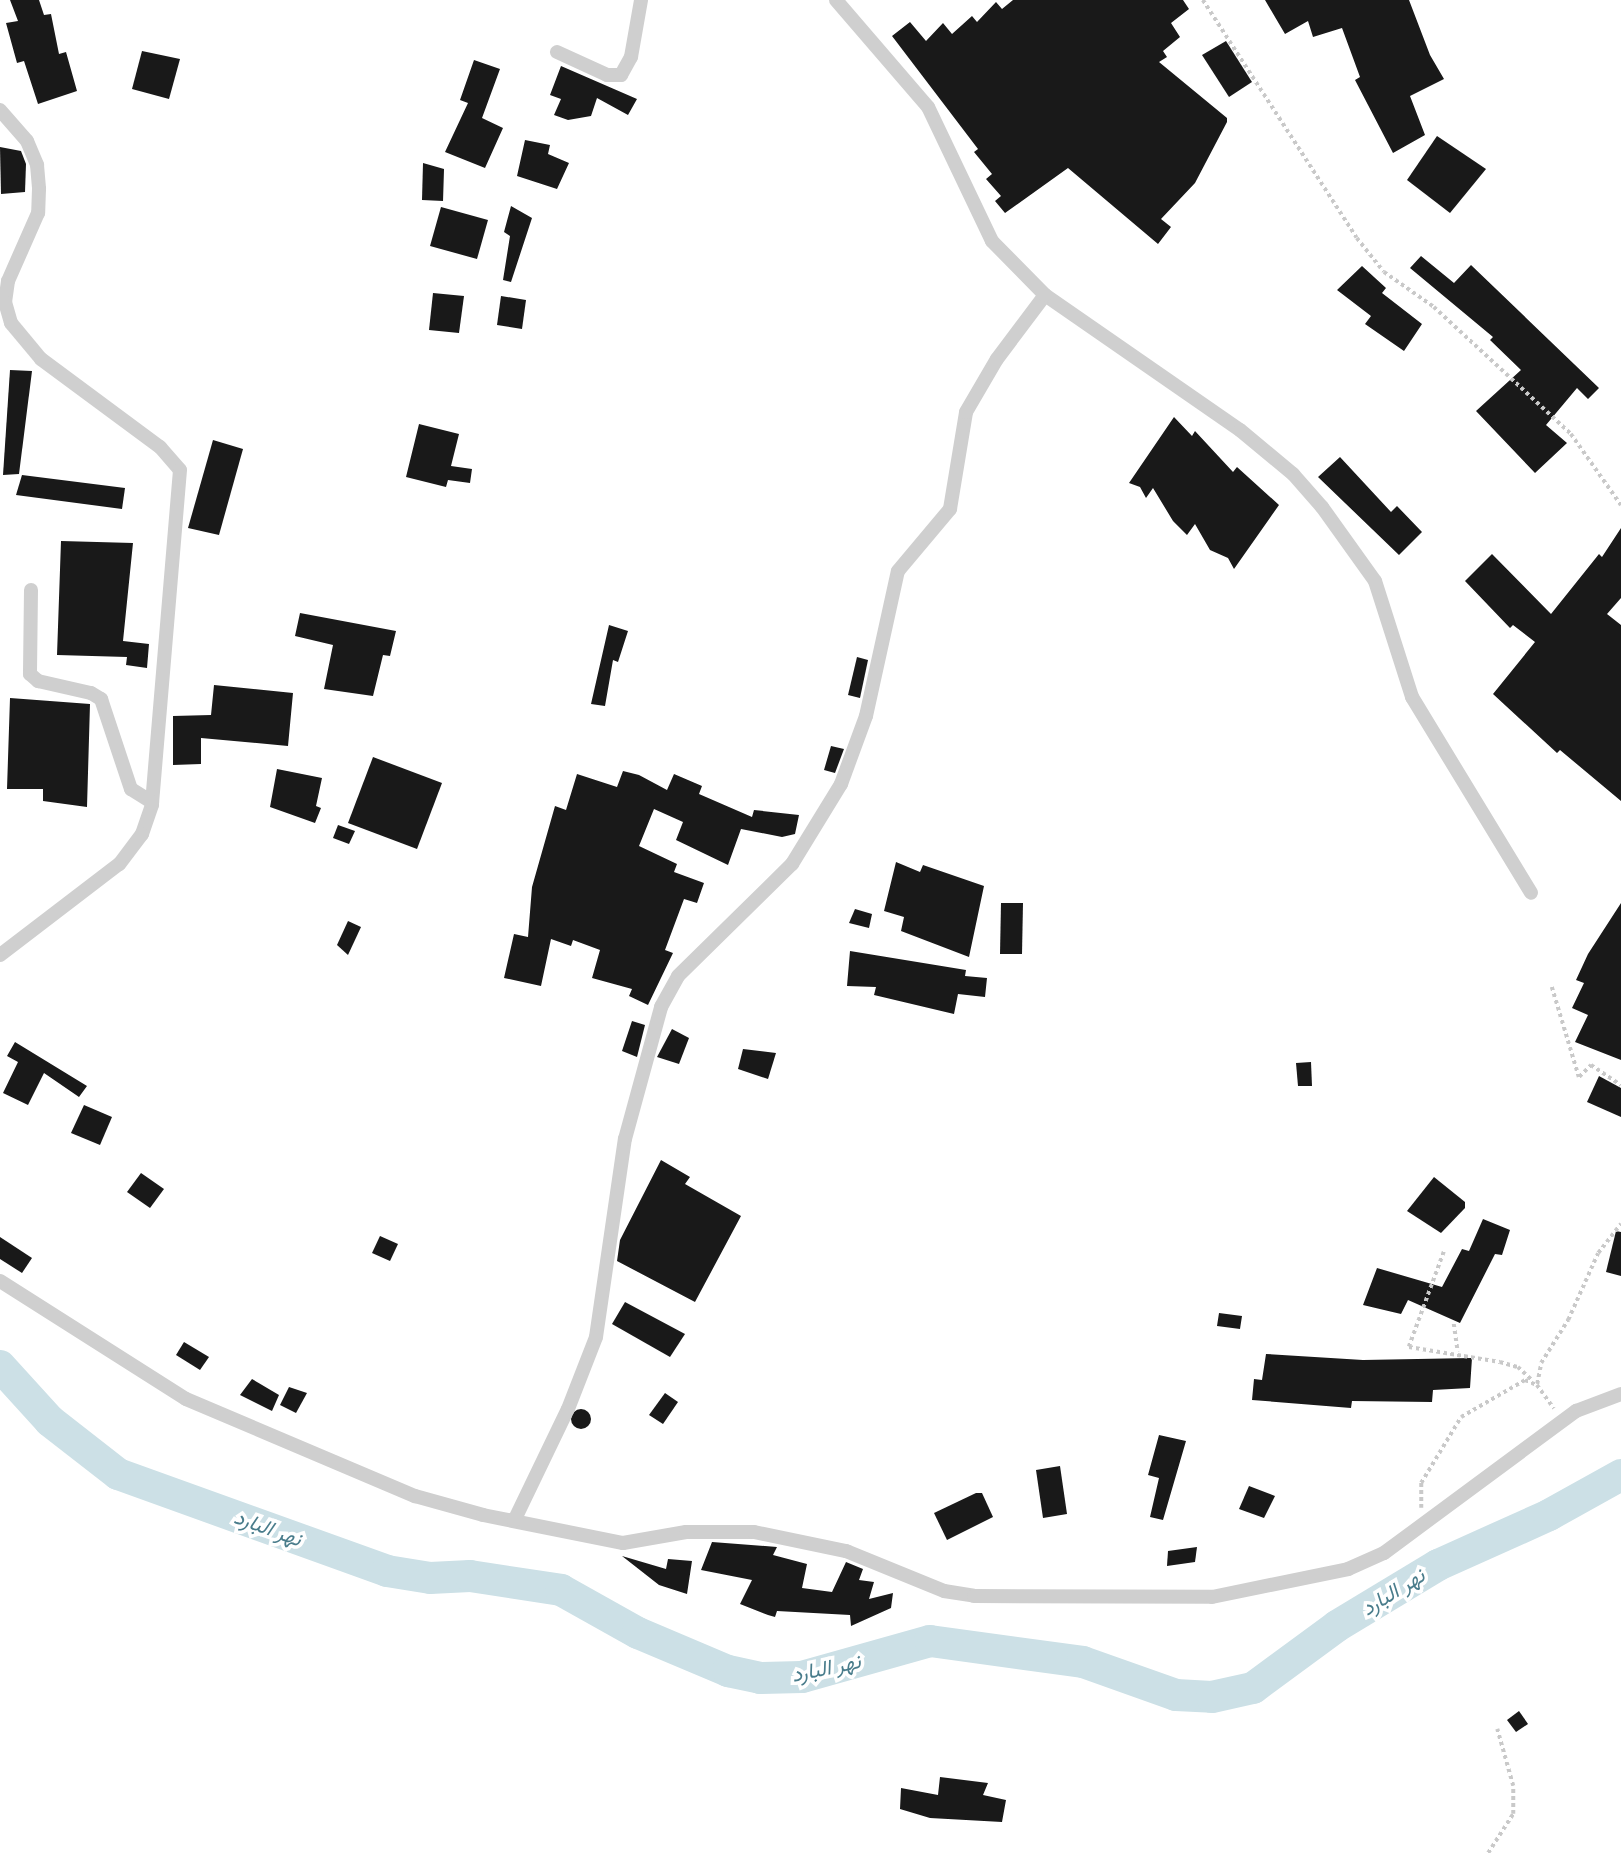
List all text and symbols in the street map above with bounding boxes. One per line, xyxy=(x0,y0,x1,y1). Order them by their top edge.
water label: نهر البارد xyxy=(231,1504,305,1552)
water label: نهر البارد xyxy=(1357,1563,1429,1621)
water label: نهر البارد xyxy=(789,1648,863,1688)

